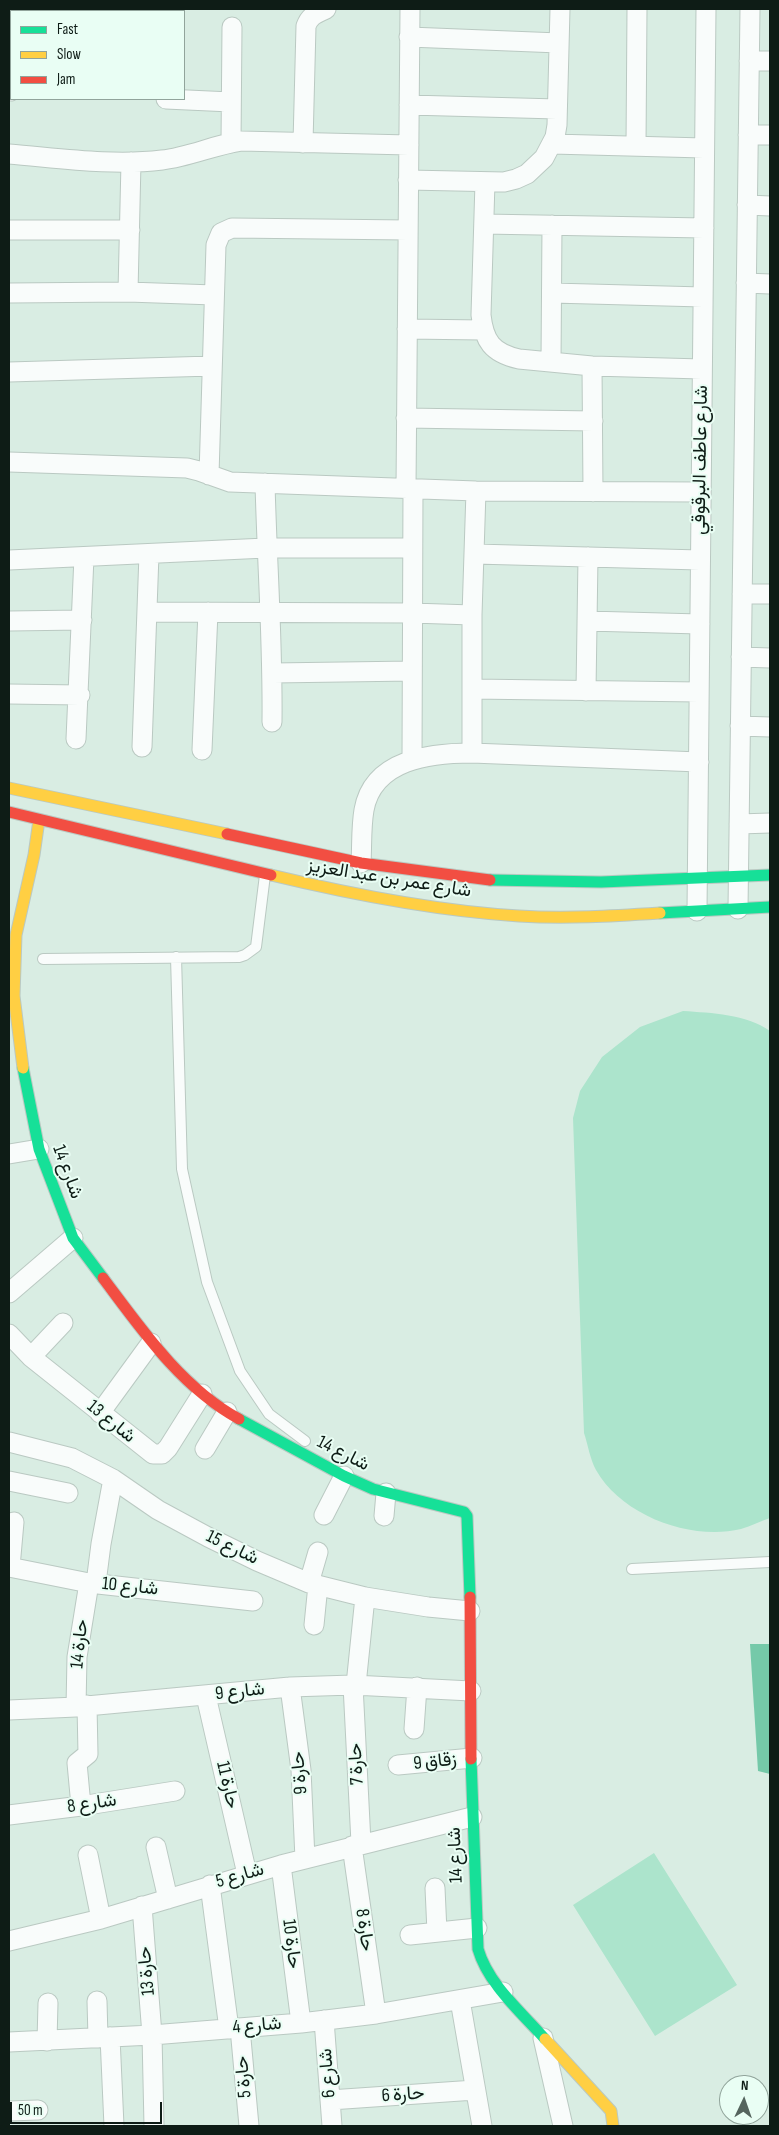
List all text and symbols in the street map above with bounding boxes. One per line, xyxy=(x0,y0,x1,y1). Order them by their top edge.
legend xyxy=(10,10,185,100)
text: Fast xyxy=(57,20,78,39)
text: Slow xyxy=(57,45,81,64)
text: Jam xyxy=(57,70,75,89)
street label: شارع عاطف البرقوقي xyxy=(688,385,714,535)
street label: شارع عمر بن عبد العزيز xyxy=(305,855,473,903)
street label: شارع 14 xyxy=(47,1142,87,1202)
street label: شارع 13 xyxy=(82,1396,140,1448)
street label: شارع 14 xyxy=(313,1431,373,1477)
street label: شارع 15 xyxy=(202,1526,262,1570)
street label: شارع 10 xyxy=(101,1573,159,1601)
street label: حارة 14 xyxy=(66,1618,94,1670)
street label: شارع 9 xyxy=(214,1678,266,1706)
street label: حارة 7 xyxy=(345,1742,369,1786)
street label: زقاق 9 xyxy=(412,1748,458,1776)
street label: حارة 9 xyxy=(287,1751,313,1795)
street label: حارة 11 xyxy=(211,1759,243,1811)
street label: شارع 8 xyxy=(66,1789,118,1819)
street label: شارع 14 xyxy=(444,1827,468,1883)
street label: شارع 5 xyxy=(213,1858,267,1894)
street label: حارة 8 xyxy=(350,1907,378,1953)
street label: حارة 10 xyxy=(277,1918,305,1970)
street label: حارة 13 xyxy=(133,1945,161,1997)
street label: شارع 4 xyxy=(232,2013,282,2039)
street label: شارع 6 xyxy=(315,2047,341,2099)
street label: حارة 5 xyxy=(231,2055,257,2099)
north arrow xyxy=(719,2075,769,2125)
text: N xyxy=(741,2077,749,2094)
street label: حارة 6 xyxy=(381,2082,425,2108)
scale bar xyxy=(12,2092,165,2124)
text: 50 m xyxy=(18,2101,43,2120)

